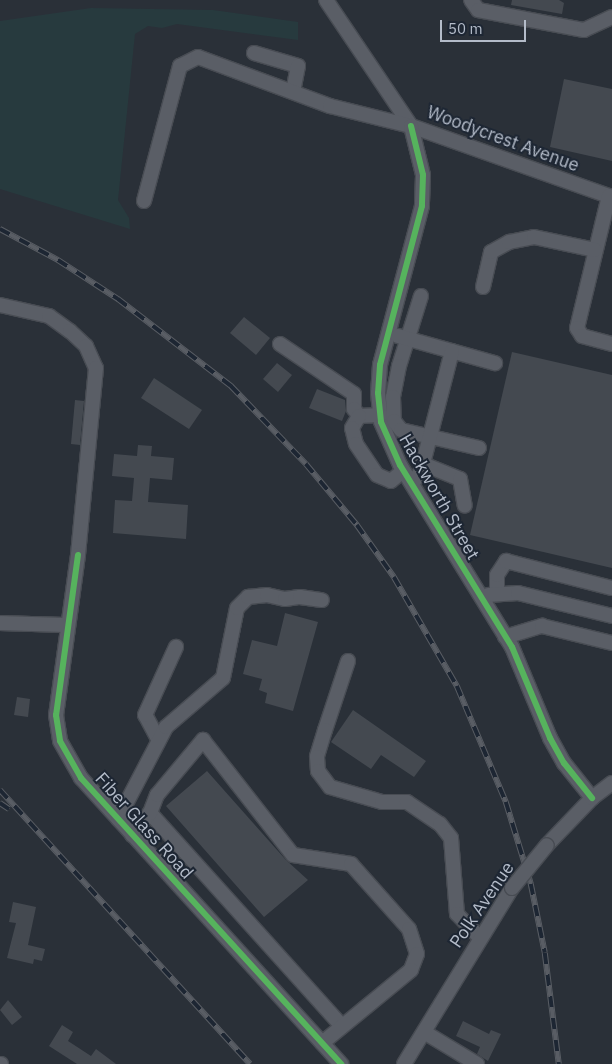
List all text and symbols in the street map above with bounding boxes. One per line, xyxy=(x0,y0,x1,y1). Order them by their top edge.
scale bar xyxy=(442,10,528,42)
text: 50 m xyxy=(448,19,483,38)
street label: Woodycrest Avenue xyxy=(424,101,582,177)
street label: Hackworth Street xyxy=(394,430,484,564)
street label: Fiber Glass Road xyxy=(91,768,197,884)
street label: Polk Avenue xyxy=(445,858,519,952)

